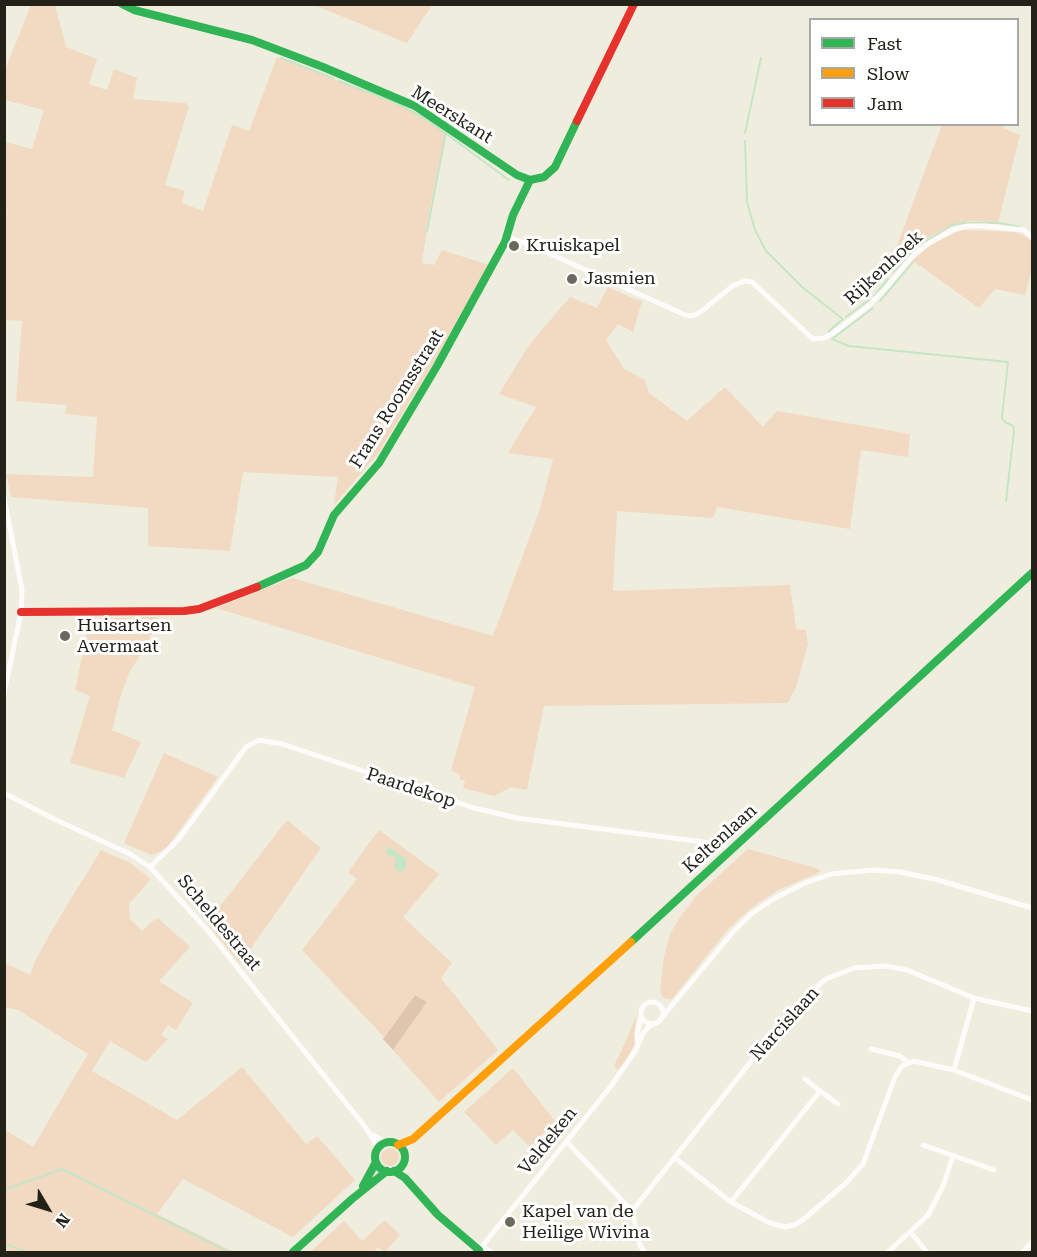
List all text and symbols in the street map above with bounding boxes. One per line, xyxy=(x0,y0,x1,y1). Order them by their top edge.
legend xyxy=(809,18,1019,126)
text: Fast xyxy=(867,33,902,54)
text: Slow xyxy=(867,63,909,84)
street label: Meerskant xyxy=(407,82,497,148)
text: Jam xyxy=(867,93,903,114)
street label: Rijkenhoek xyxy=(840,226,928,310)
place label: Kruiskapel xyxy=(526,235,620,257)
marker: Kruiskapel xyxy=(507,239,521,253)
place label: Jasmien xyxy=(584,268,656,290)
marker: Jasmien xyxy=(565,272,579,286)
street label: Frans Roomsstraat xyxy=(345,325,449,473)
place label: Huisartsen Avermaat xyxy=(77,615,172,658)
marker: Huisartsen Avermaat xyxy=(58,629,72,643)
street label: Paardekop xyxy=(364,763,458,813)
street label: Keltenlaan xyxy=(678,800,762,878)
street label: Scheldestraat xyxy=(173,871,265,975)
street label: Narcislaan xyxy=(746,983,824,1065)
street label: Veldeken xyxy=(514,1103,582,1179)
north arrow xyxy=(18,1179,78,1239)
place label: Kapel van de Heilige Wivina xyxy=(522,1201,649,1244)
text: N xyxy=(51,1210,74,1231)
marker: Kapel van de Heilige Wivina xyxy=(503,1215,517,1229)

